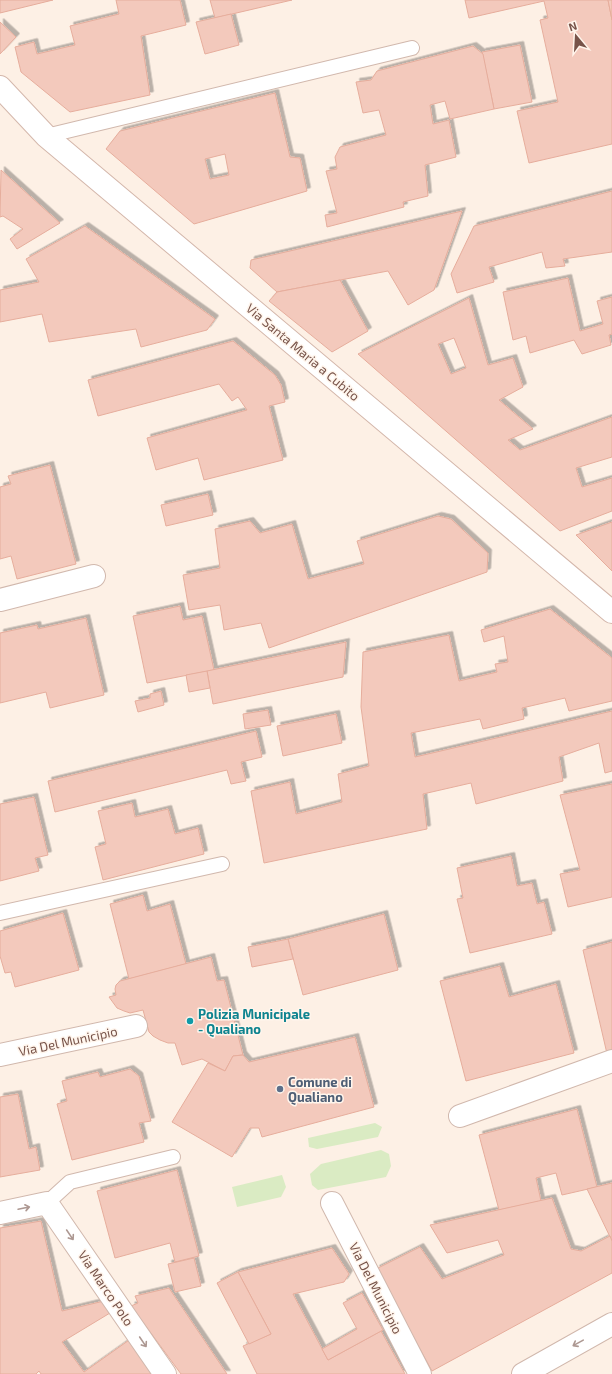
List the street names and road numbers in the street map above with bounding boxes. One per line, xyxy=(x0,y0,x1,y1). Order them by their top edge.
street label: Via Santa Maria a Cubito xyxy=(243,300,363,404)
street label: Via Del Municipio xyxy=(17,1023,119,1059)
street label: Via Del Municipio xyxy=(346,1240,406,1336)
street label: Via Marco Polo xyxy=(75,1247,137,1329)

